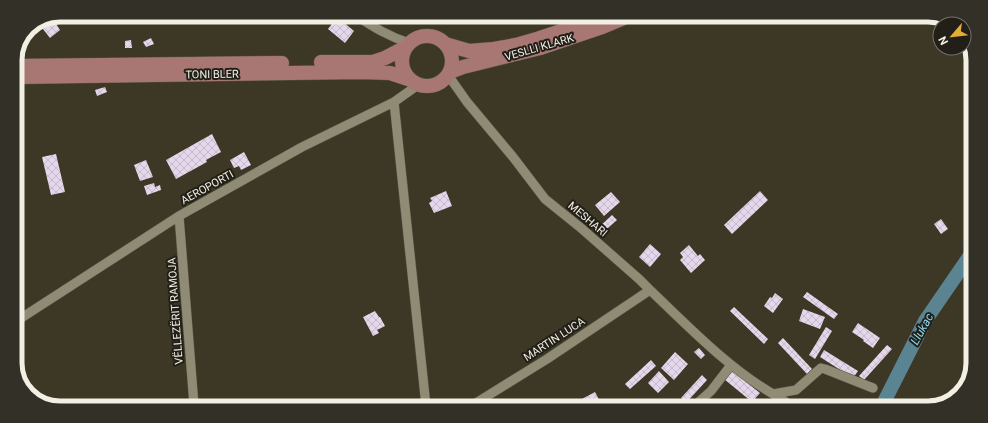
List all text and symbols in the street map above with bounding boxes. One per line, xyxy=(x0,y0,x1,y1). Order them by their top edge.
north arrow xyxy=(932,16,972,56)
street label: VESLLI KLARK xyxy=(503,31,575,64)
text: N xyxy=(936,34,951,47)
street label: TONI BLER xyxy=(185,68,239,81)
street label: AEROPORTI xyxy=(179,168,236,207)
street label: MESHARI xyxy=(565,199,610,240)
street label: VËLLEZËRIT RAMOJA xyxy=(165,256,186,365)
water label: Llukac xyxy=(908,311,936,347)
street label: MARTIN LUCA xyxy=(521,314,588,364)

